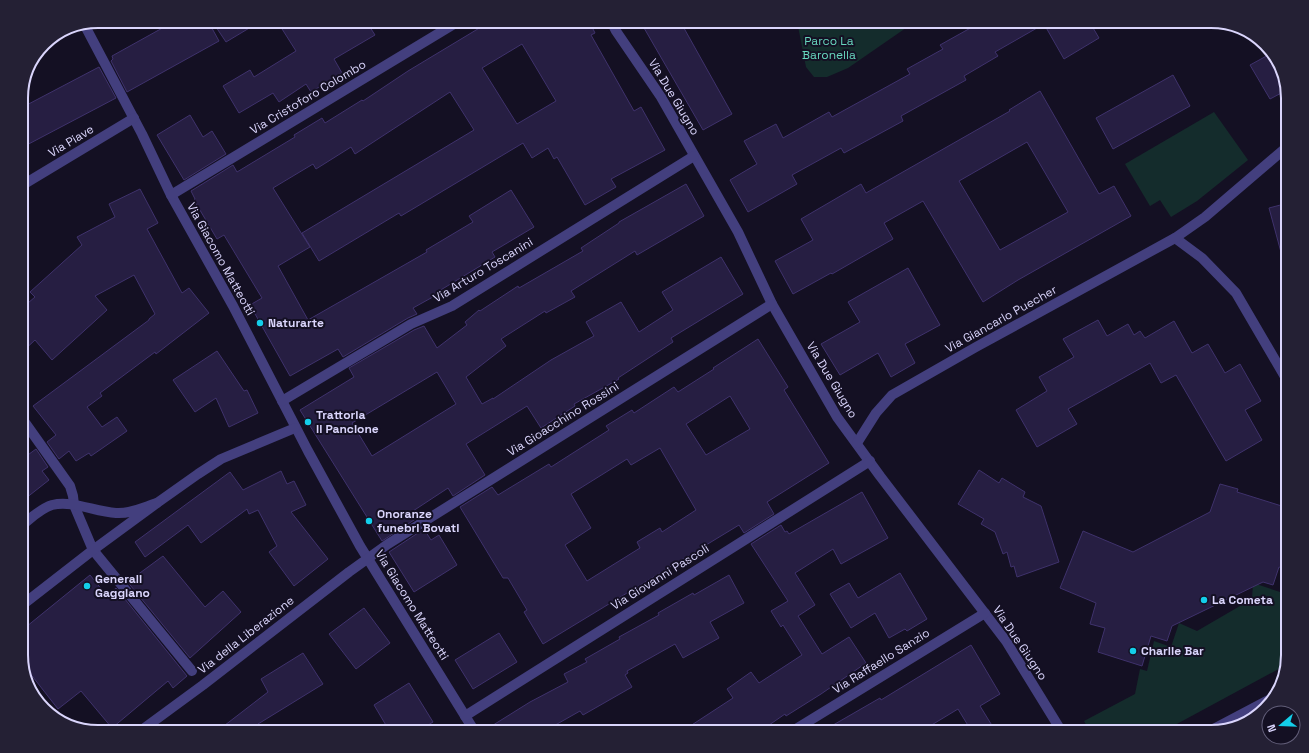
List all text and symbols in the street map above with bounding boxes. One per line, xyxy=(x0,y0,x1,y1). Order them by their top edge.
park label: Parco La Baronella xyxy=(802,33,856,63)
street label: Via Cristoforo Colombo xyxy=(247,56,369,138)
street label: Via Due Giugno xyxy=(645,56,703,138)
street label: Via Piave xyxy=(45,121,97,161)
street label: Via Giacomo Matteotti xyxy=(183,200,259,318)
street label: Via Arturo Toscanini xyxy=(430,234,536,306)
street label: Via Giancarlo Puecher xyxy=(942,281,1060,356)
place label: Naturarte xyxy=(268,315,324,331)
marker: Naturarte xyxy=(255,318,265,328)
street label: Via Due Giugno xyxy=(803,339,861,421)
street label: Via Gioacchino Rossini xyxy=(504,378,622,460)
place label: Trattoria Il Pancione xyxy=(316,407,379,437)
marker: Trattoria Il Pancione xyxy=(303,417,313,427)
place label: Onoranze funebri Bovati xyxy=(377,506,459,536)
marker: Onoranze funebri Bovati xyxy=(364,516,374,526)
street label: Via Giovanni Pascoli xyxy=(608,540,712,614)
street label: Via Giacomo Matteotti xyxy=(372,547,452,663)
place label: Generali Gaggiano xyxy=(95,571,150,601)
marker: Generali Gaggiano xyxy=(82,581,92,591)
street label: Via della Liberazione xyxy=(195,592,297,678)
place label: La Cometa xyxy=(1212,592,1273,608)
marker: La Cometa xyxy=(1199,595,1209,605)
street label: Via Due Giugno xyxy=(989,603,1051,683)
street label: Via Raffaello Sanzio xyxy=(829,625,933,697)
place label: Charlie Bar xyxy=(1141,643,1204,659)
marker: Charlie Bar xyxy=(1128,646,1138,656)
north arrow xyxy=(1261,705,1301,745)
text: N xyxy=(1264,722,1279,734)

